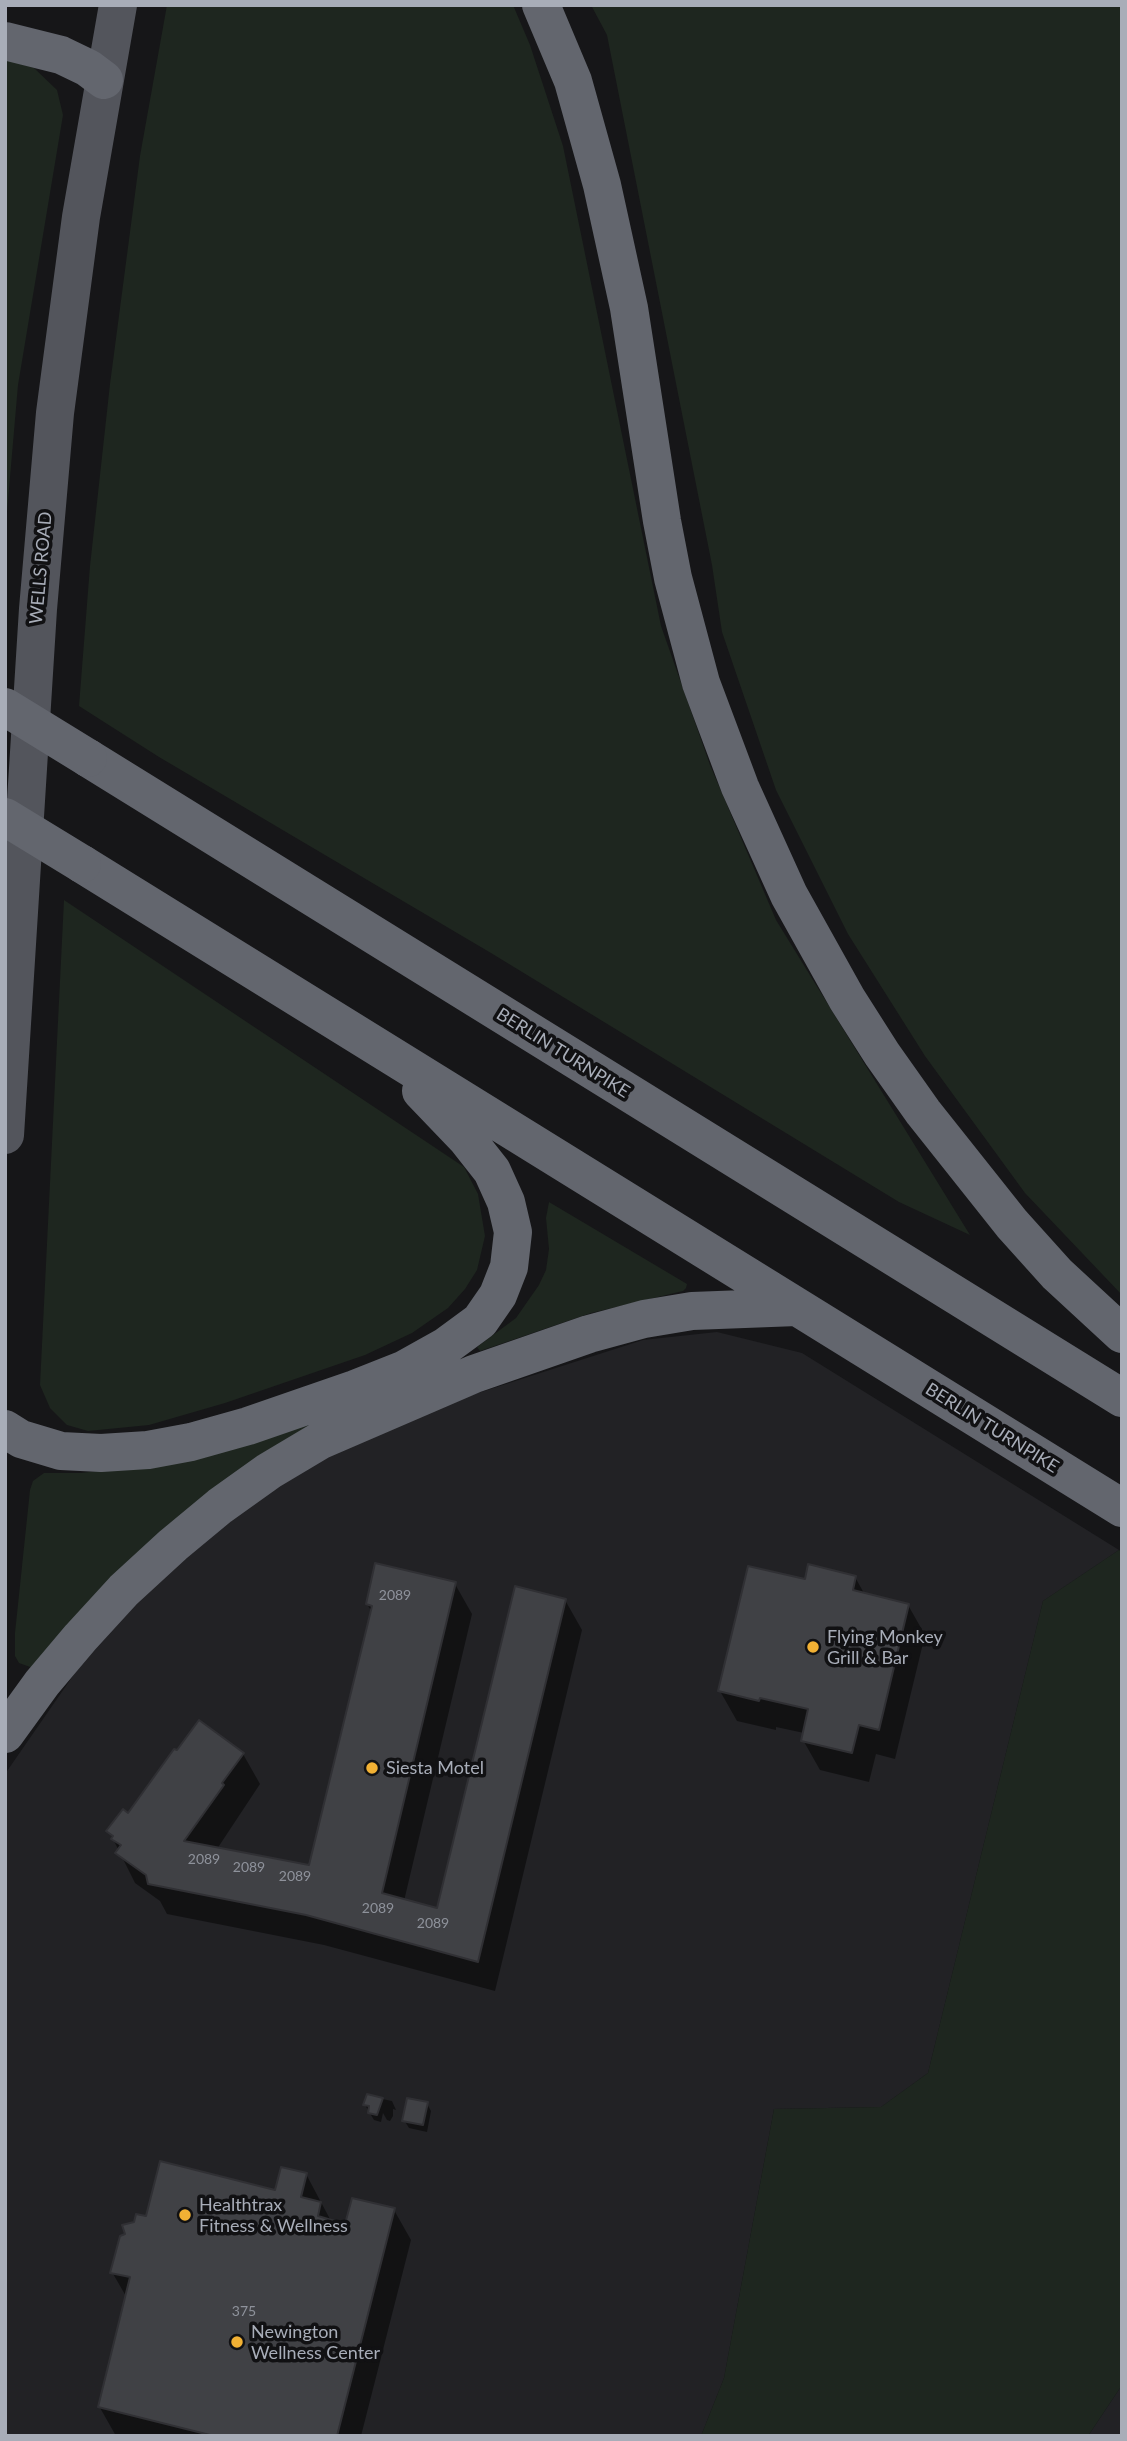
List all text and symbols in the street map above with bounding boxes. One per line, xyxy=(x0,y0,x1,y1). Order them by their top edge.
street label: WELLS ROAD xyxy=(25,511,57,625)
street label: BERLIN TURNPIKE xyxy=(492,1003,634,1103)
street label: BERLIN TURNPIKE xyxy=(921,1378,1063,1478)
house number: 2089 xyxy=(379,1587,411,1603)
place label: Flying Monkey Grill & Bar xyxy=(827,1626,943,1668)
marker: Flying Monkey Grill & Bar xyxy=(805,1639,821,1655)
place label: Siesta Motel xyxy=(386,1757,484,1779)
marker: Siesta Motel xyxy=(364,1760,380,1776)
house number: 2089 xyxy=(188,1851,220,1867)
house number: 2089 xyxy=(233,1859,265,1875)
house number: 2089 xyxy=(279,1868,311,1884)
house number: 2089 xyxy=(362,1900,394,1916)
house number: 2089 xyxy=(417,1915,449,1931)
place label: Healthtrax Fitness & Wellness xyxy=(199,2194,348,2236)
marker: Healthtrax Fitness & Wellness xyxy=(177,2207,193,2223)
house number: 375 xyxy=(232,2303,256,2319)
place label: Newington Wellness Center xyxy=(251,2321,380,2364)
marker: Newington Wellness Center xyxy=(229,2334,245,2350)

